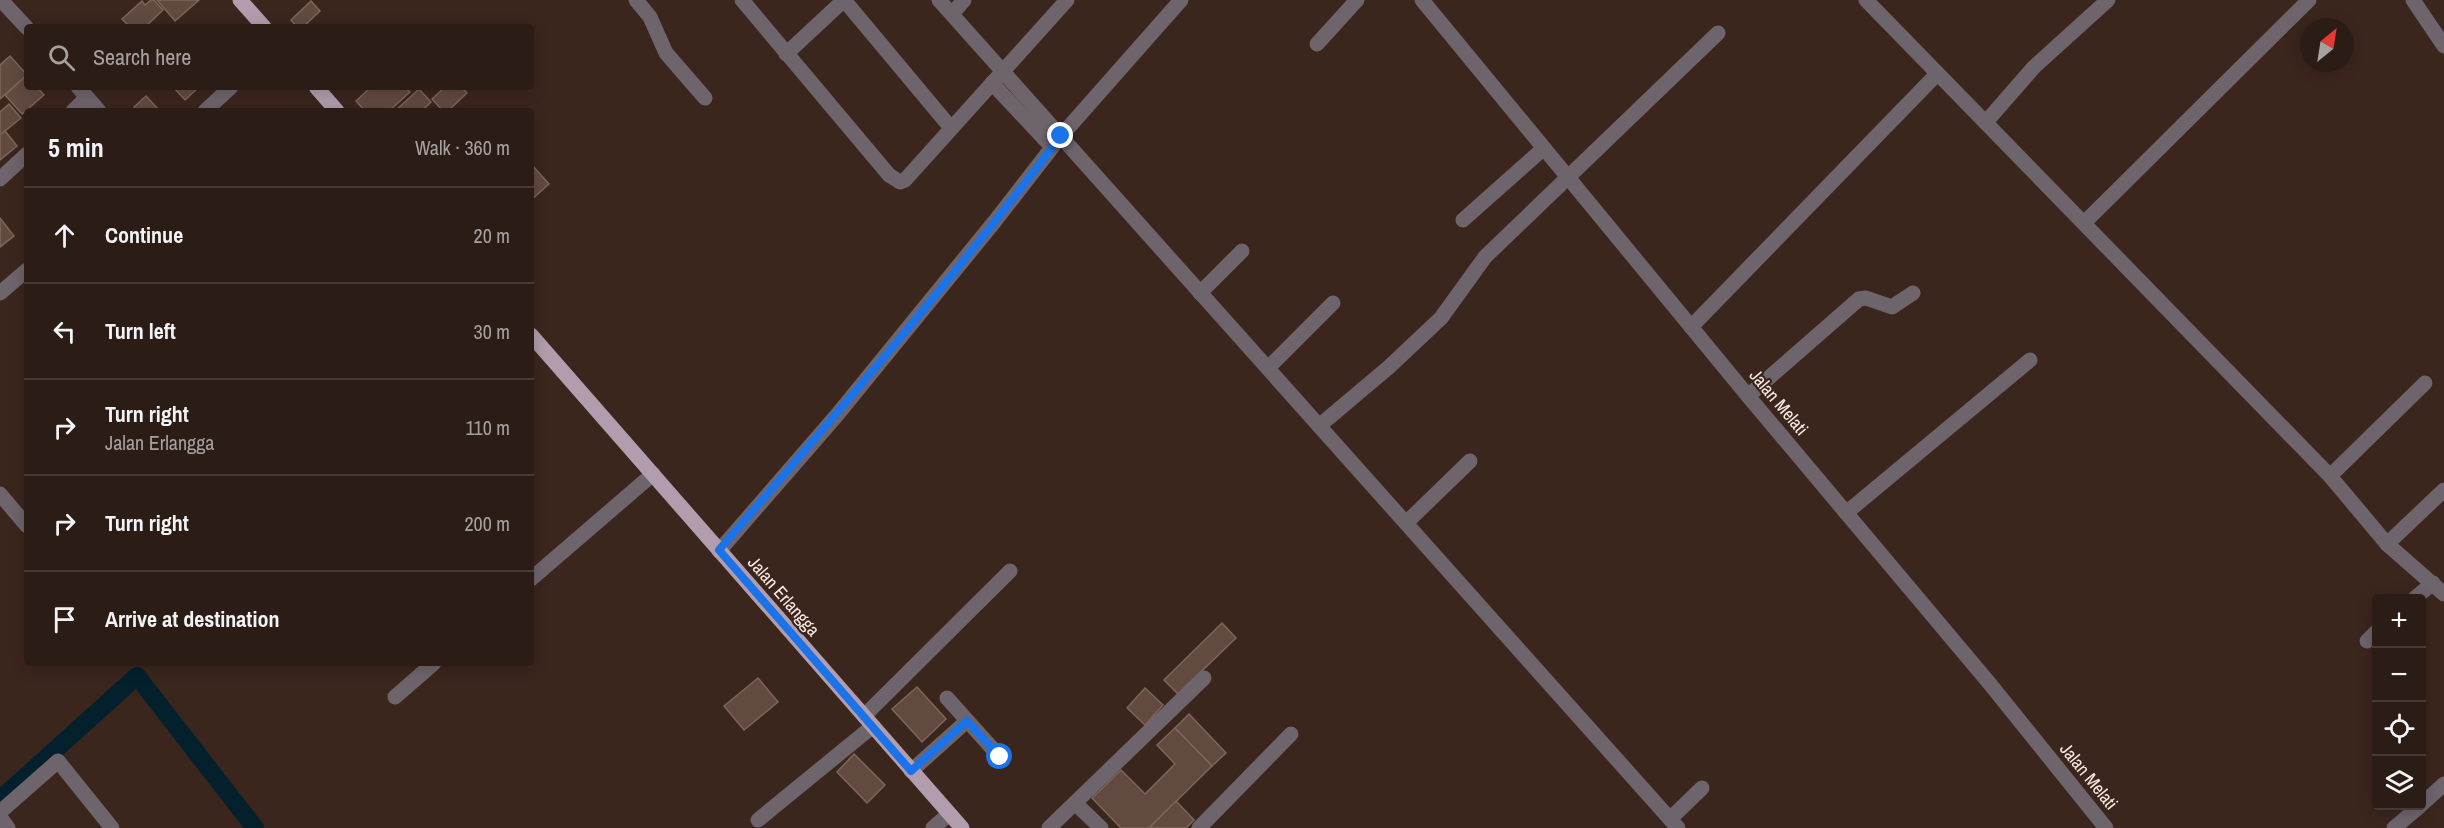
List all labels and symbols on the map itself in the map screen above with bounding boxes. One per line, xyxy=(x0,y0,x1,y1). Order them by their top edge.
north arrow xyxy=(2300,18,2354,72)
route end xyxy=(1047,122,1073,148)
street label: Jalan Melati xyxy=(1744,363,1814,441)
street label: Jalan Erlangga xyxy=(742,551,826,641)
street label: Jalan Melati xyxy=(2054,737,2124,815)
route start xyxy=(986,743,1012,769)

